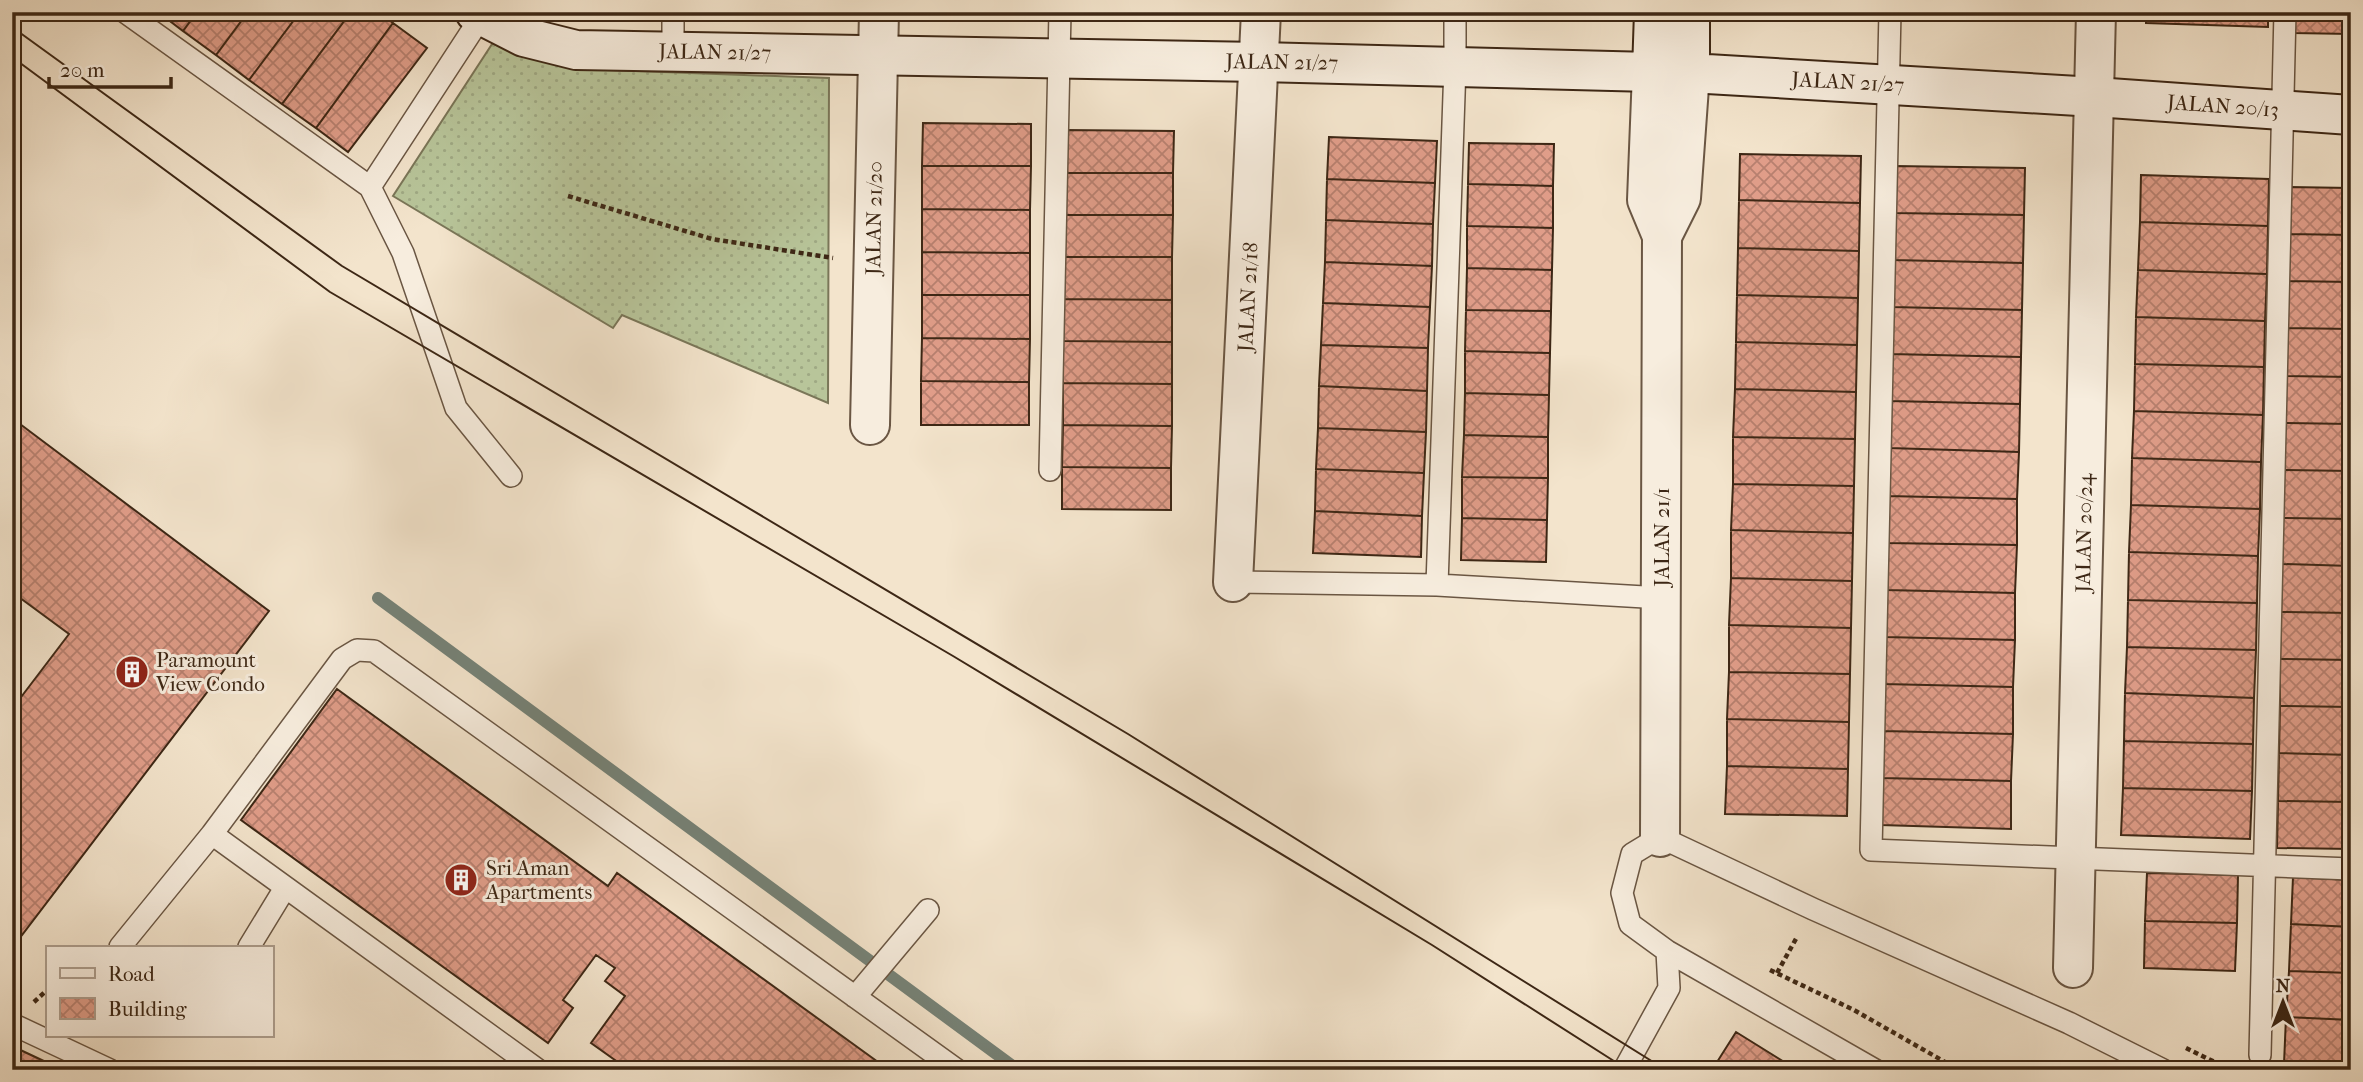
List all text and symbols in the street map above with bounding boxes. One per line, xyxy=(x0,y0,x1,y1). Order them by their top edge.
street label: JALAN 21/27 xyxy=(656,39,772,65)
scale bar xyxy=(49,46,172,90)
street label: JALAN 21/27 xyxy=(1223,49,1339,75)
text: 20 m xyxy=(60,58,105,82)
street label: JALAN 21/27 xyxy=(1789,67,1905,97)
street label: JALAN 20/13 xyxy=(2164,90,2280,122)
street label: JALAN 21/20 xyxy=(861,161,887,277)
street label: JALAN 21/18 xyxy=(1233,242,1263,354)
street label: JALAN 20/24 xyxy=(2071,473,2097,595)
street label: JALAN 21/1 xyxy=(1650,487,1674,589)
place label: Paramount View Condo xyxy=(155,648,265,696)
building icon: Paramount View Condo xyxy=(113,653,151,691)
place label: Sri Aman Apartments xyxy=(485,856,593,904)
building icon: Sri Aman Apartments xyxy=(442,861,480,899)
legend xyxy=(46,946,273,1036)
text: Road xyxy=(108,962,155,986)
north arrow xyxy=(2248,967,2318,1036)
text: N xyxy=(2276,975,2291,997)
text: Building xyxy=(108,997,187,1021)

